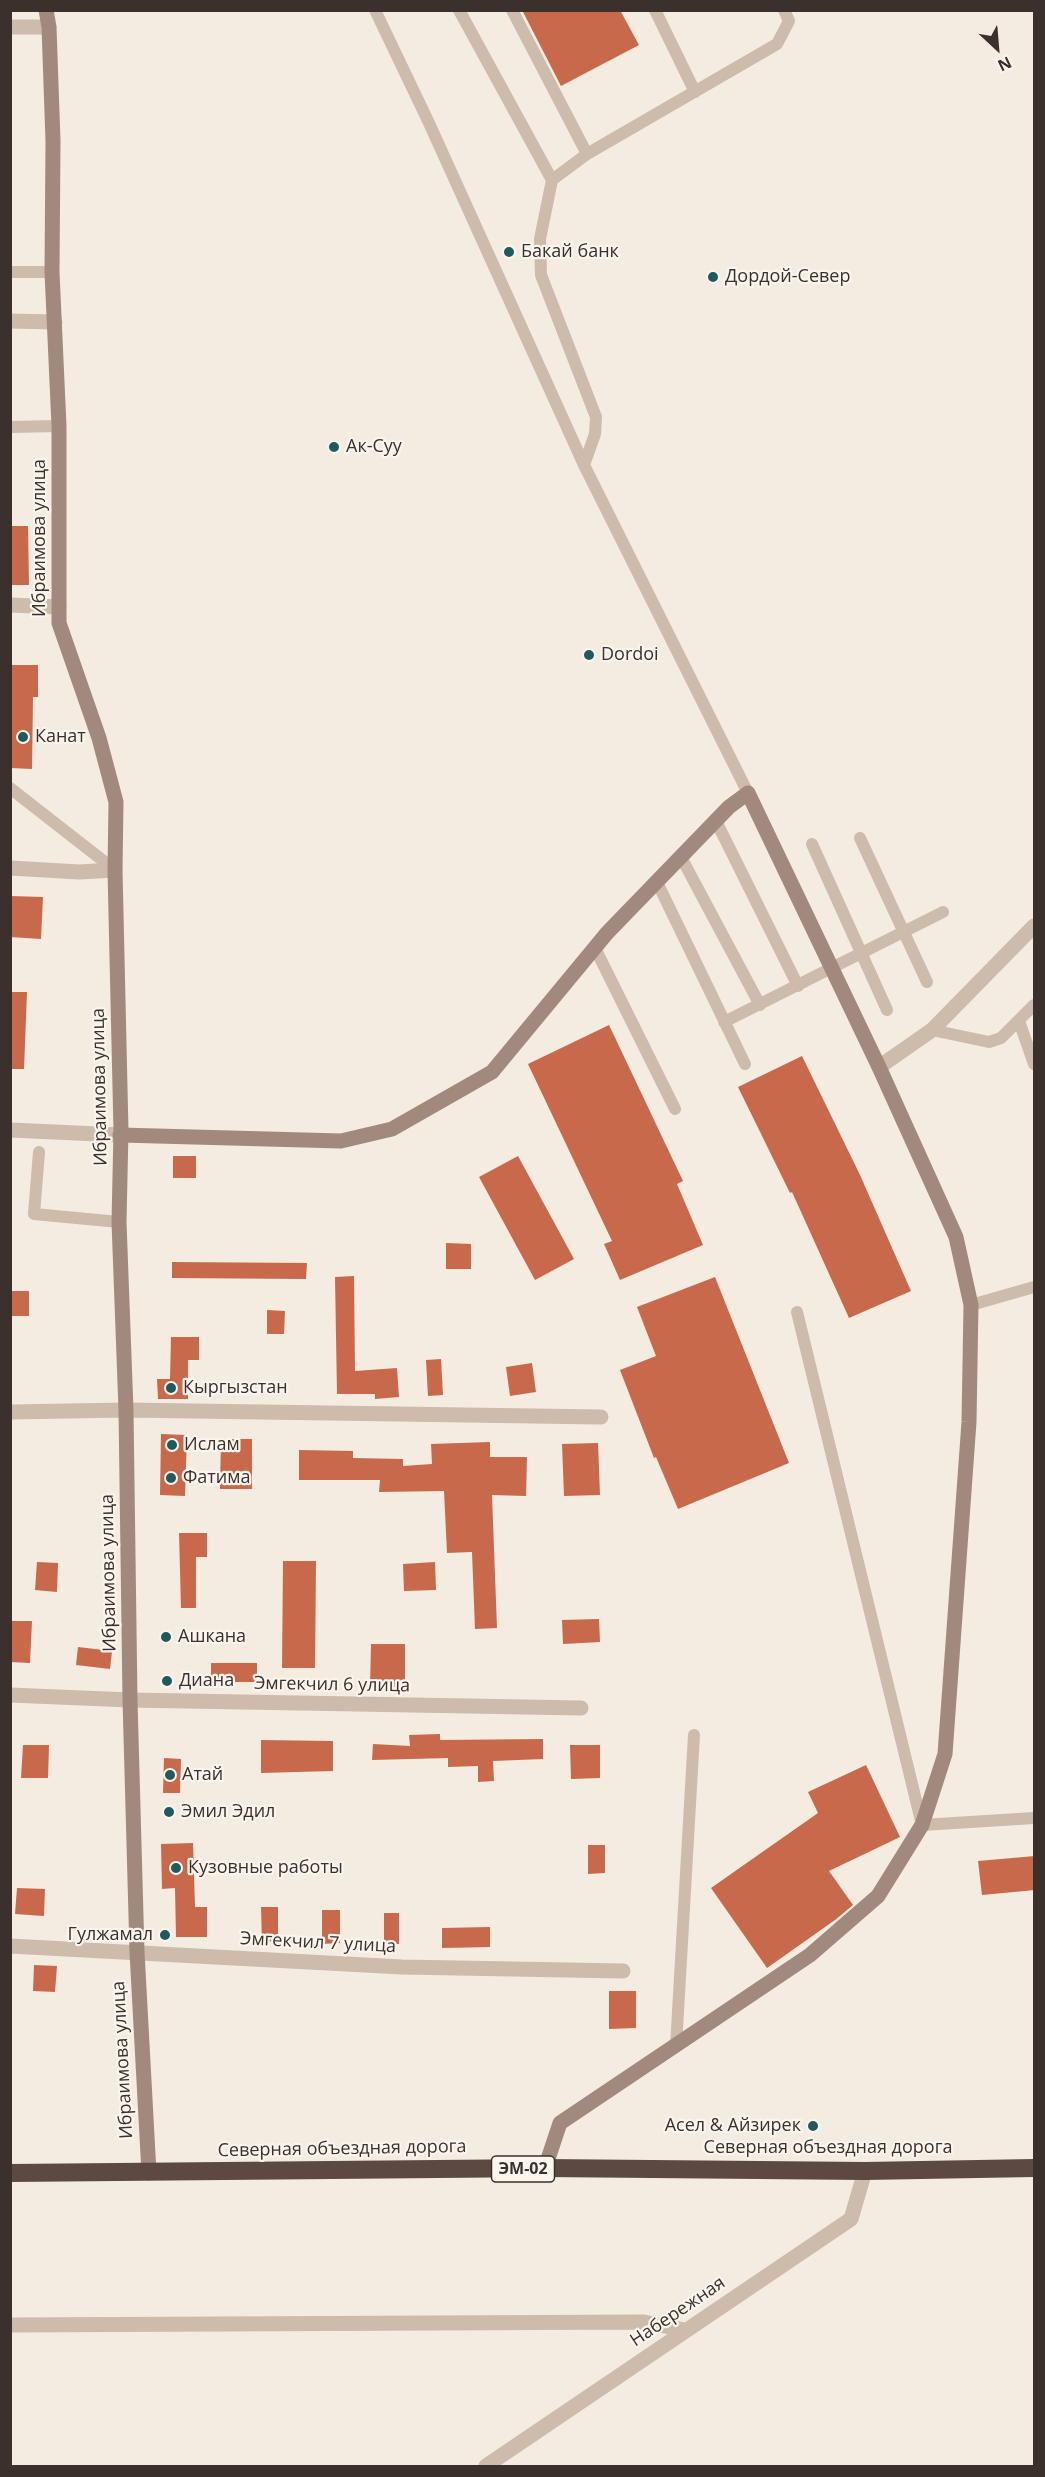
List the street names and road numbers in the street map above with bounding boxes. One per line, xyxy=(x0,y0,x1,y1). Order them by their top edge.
street label: Ибраимова улица xyxy=(29,459,51,617)
street label: Ибраимова улица xyxy=(88,1008,112,1166)
street label: Ибраимова улица xyxy=(97,1494,121,1652)
street label: Эмгекчил 6 улица xyxy=(254,1673,410,1697)
street label: Эмгекчил 7 улица xyxy=(240,1928,396,1958)
street label: Ибраимова улица xyxy=(108,1981,138,2139)
street label: Северная объездная дорога xyxy=(217,2136,467,2162)
street label: Северная объездная дорога xyxy=(704,2137,952,2159)
road number: ЭМ-02 xyxy=(492,2156,554,2182)
street label: Набережная xyxy=(626,2272,730,2352)

